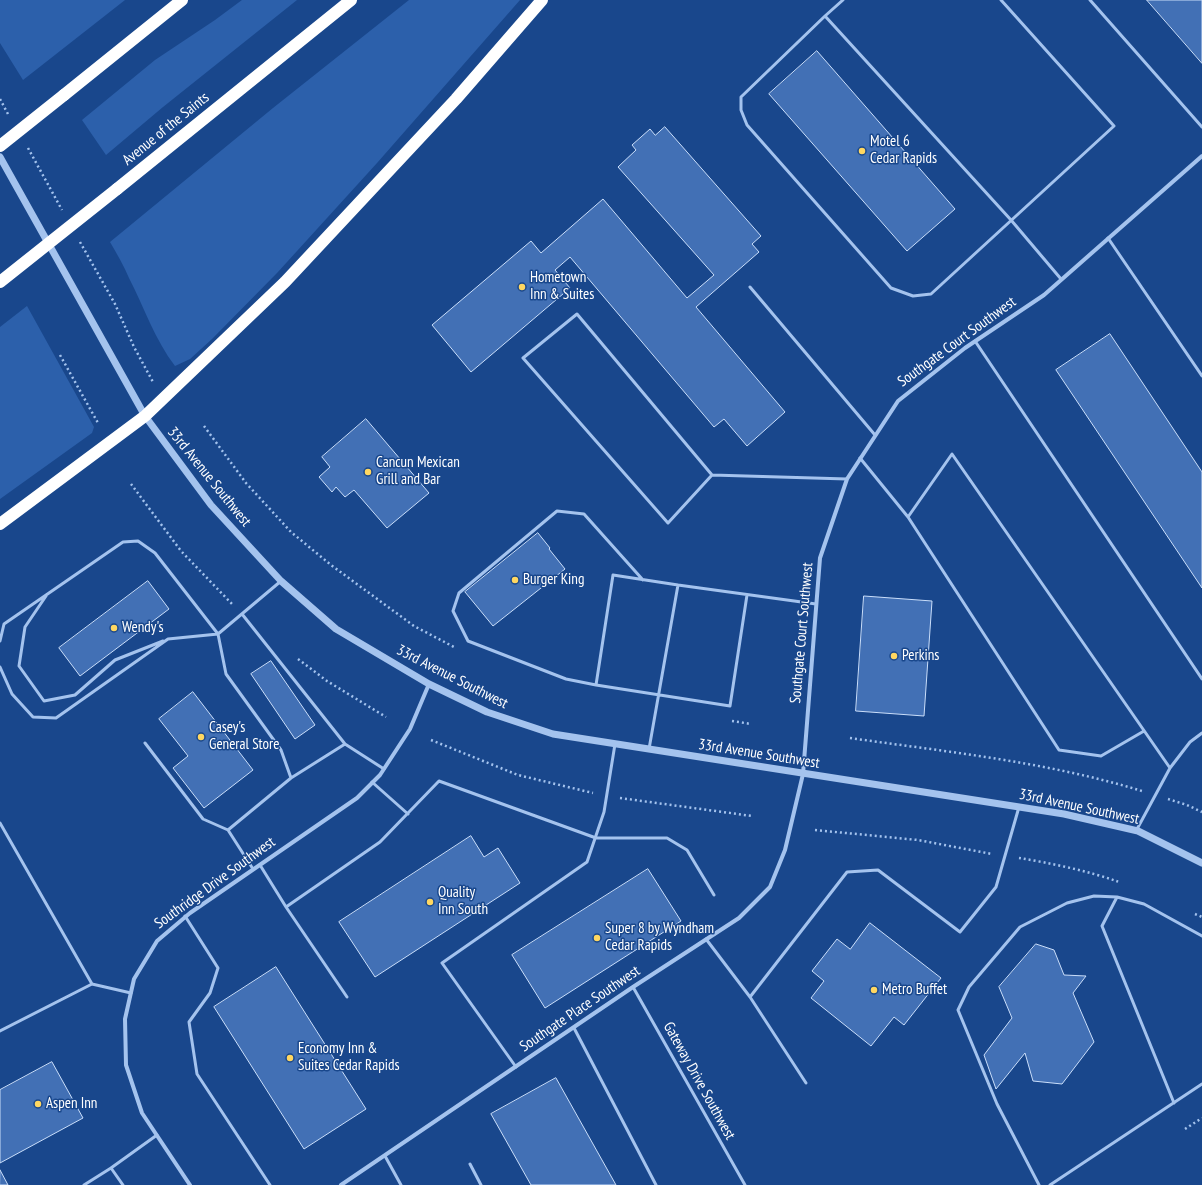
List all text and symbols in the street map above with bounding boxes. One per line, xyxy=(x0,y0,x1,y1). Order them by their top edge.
street label: Avenue of the Saints xyxy=(119,89,213,169)
place label: Motel 6 Cedar Rapids xyxy=(870,133,937,168)
marker: Motel 6 Cedar Rapids xyxy=(857,146,867,156)
place label: Hometown Inn & Suites xyxy=(530,269,594,304)
marker: Hometown Inn & Suites xyxy=(517,282,527,292)
street label: Southgate Court Southwest xyxy=(894,293,1020,391)
street label: 33rd Avenue Southwest xyxy=(163,424,255,530)
place label: Cancun Mexican Grill and Bar xyxy=(376,454,460,489)
marker: Cancun Mexican Grill and Bar xyxy=(363,467,373,477)
street label: Southgate Court Southwest xyxy=(787,562,817,704)
place label: Burger King xyxy=(523,571,584,589)
marker: Burger King xyxy=(510,575,520,585)
place label: Wendy's xyxy=(122,619,163,637)
marker: Wendy's xyxy=(109,623,119,633)
street label: 33rd Avenue Southwest xyxy=(393,641,511,713)
place label: Perkins xyxy=(902,647,939,665)
marker: Perkins xyxy=(889,651,899,661)
place label: Casey's General Store xyxy=(209,719,279,754)
marker: Casey's General Store xyxy=(196,732,206,742)
street label: 33rd Avenue Southwest xyxy=(697,736,821,772)
street label: 33rd Avenue Southwest xyxy=(1017,785,1141,829)
street label: Southridge Drive Southwest xyxy=(151,833,279,933)
place label: Quality Inn South xyxy=(438,884,488,919)
marker: Quality Inn South xyxy=(425,897,435,907)
place label: Super 8 by Wyndham Cedar Rapids xyxy=(605,920,714,955)
marker: Super 8 by Wyndham Cedar Rapids xyxy=(592,933,602,943)
street label: Southgate Place Southwest xyxy=(517,962,643,1056)
place label: Metro Buffet xyxy=(882,981,947,999)
marker: Metro Buffet xyxy=(869,985,879,995)
street label: Gateway Drive Southwest xyxy=(659,1019,739,1143)
place label: Economy Inn & Suites Cedar Rapids xyxy=(298,1040,400,1075)
marker: Economy Inn & Suites Cedar Rapids xyxy=(285,1053,295,1063)
place label: Aspen Inn xyxy=(46,1095,97,1113)
marker: Aspen Inn xyxy=(33,1099,43,1109)

